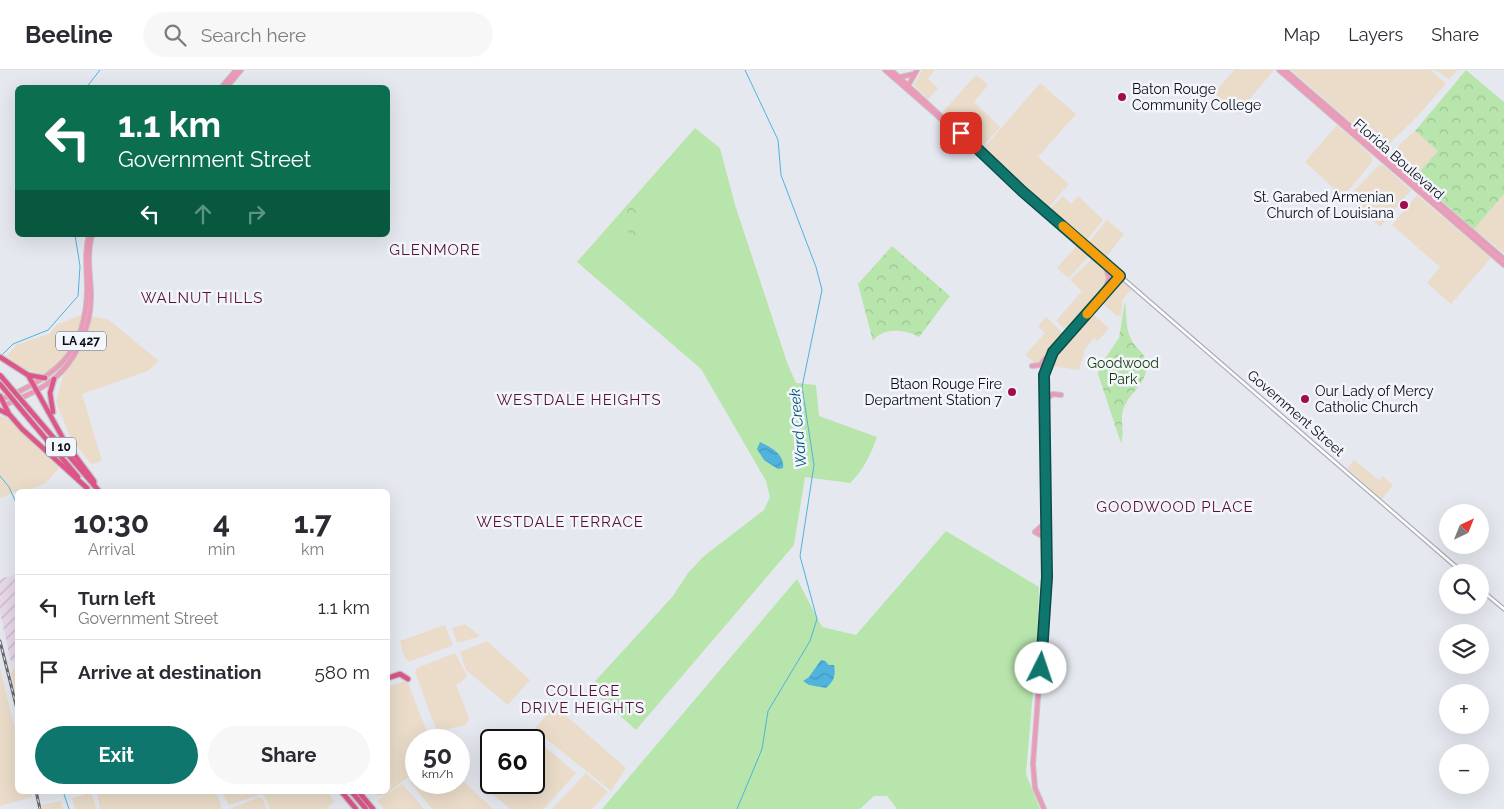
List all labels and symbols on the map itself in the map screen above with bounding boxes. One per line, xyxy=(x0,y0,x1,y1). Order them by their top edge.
place label: Baton Rouge Community College xyxy=(1132,81,1261,113)
marker: Baton Rouge Community College xyxy=(1116,91,1128,103)
pin xyxy=(940,112,982,154)
street label: Florida Boulevard xyxy=(1351,115,1447,203)
place label: St. Garabed Armenian Church of Louisiana xyxy=(1253,189,1394,221)
marker: St. Garabed Armenian Church of Louisiana xyxy=(1398,199,1410,211)
district label: GLENMORE xyxy=(389,241,481,259)
district label: WALNUT HILLS xyxy=(141,289,263,307)
road number: LA 427 xyxy=(56,332,106,350)
park label: Goodwood Park xyxy=(1087,355,1159,387)
street label: Government Street xyxy=(1244,367,1348,460)
place label: Btaon Rouge Fire Department Station 7 xyxy=(865,376,1003,408)
place label: Our Lady of Mercy Catholic Church xyxy=(1315,383,1434,415)
marker: Btaon Rouge Fire Department Station 7 xyxy=(1006,386,1018,398)
water label: Ward Creek xyxy=(786,388,810,468)
district label: WESTDALE HEIGHTS xyxy=(496,391,662,409)
marker: Our Lady of Mercy Catholic Church xyxy=(1299,393,1311,405)
road number: I 10 xyxy=(46,438,76,457)
district label: GOODWOOD PLACE xyxy=(1096,498,1254,516)
north arrow xyxy=(1439,504,1489,554)
district label: WESTDALE TERRACE xyxy=(476,513,644,531)
position arrow xyxy=(1014,641,1066,693)
district label: COLLEGE DRIVE HEIGHTS xyxy=(521,682,645,717)
speed limit sign: 60 xyxy=(480,729,545,794)

